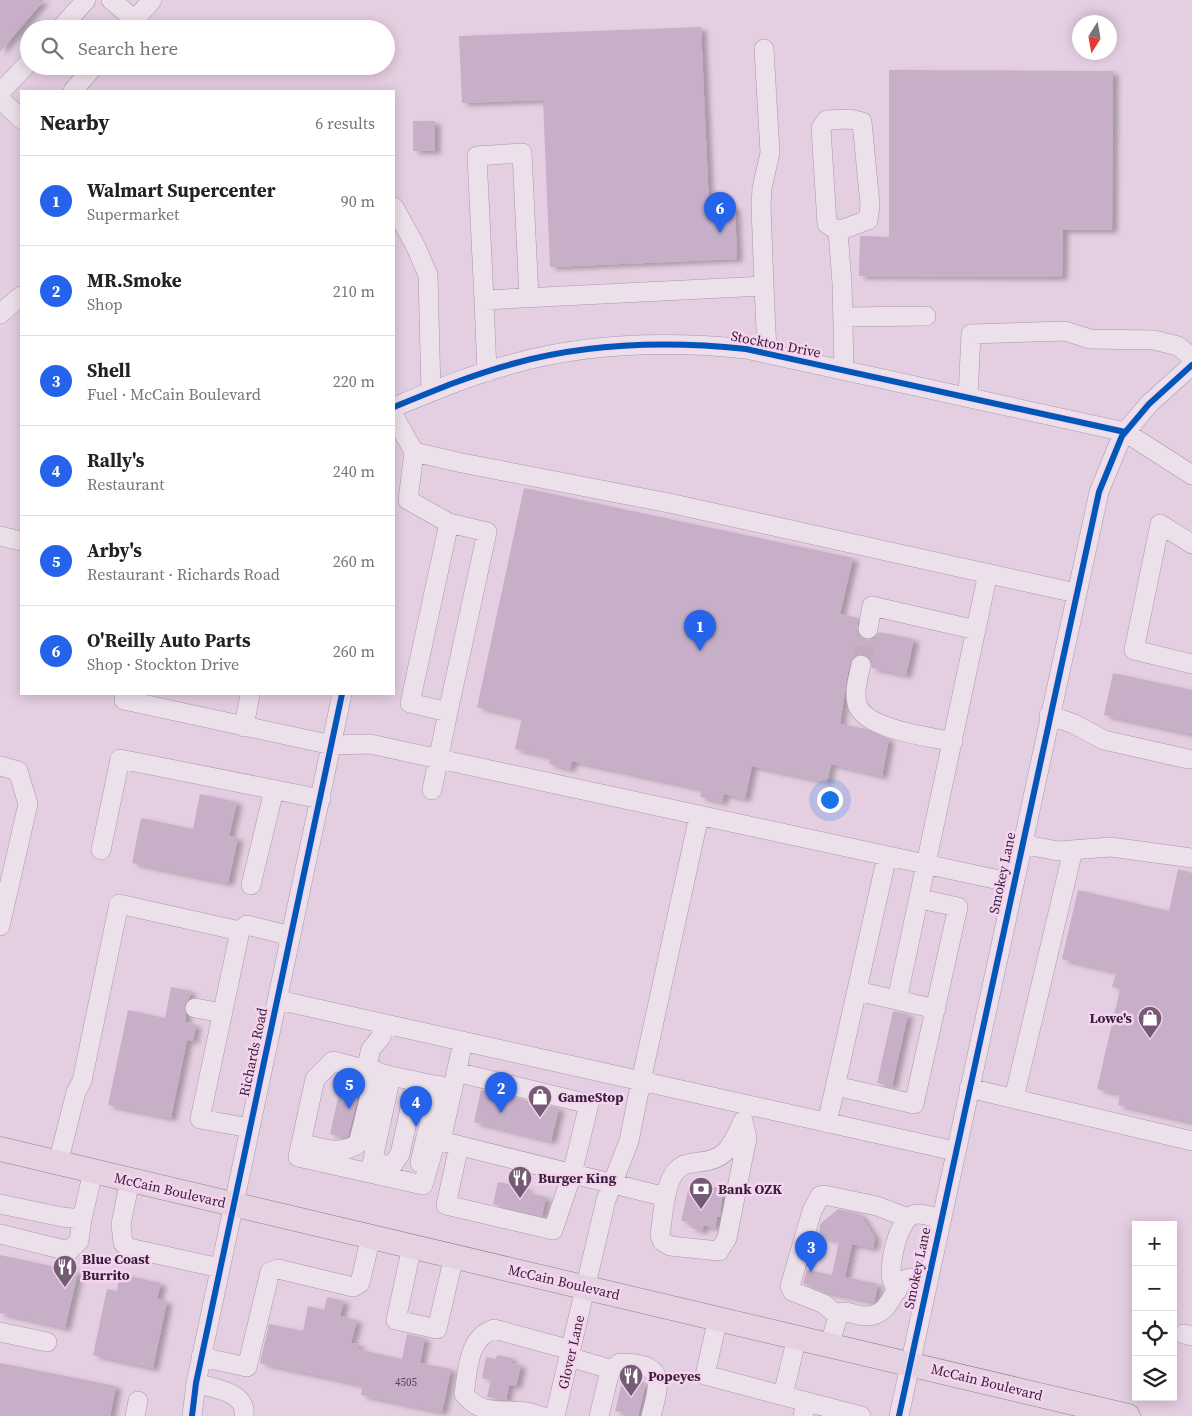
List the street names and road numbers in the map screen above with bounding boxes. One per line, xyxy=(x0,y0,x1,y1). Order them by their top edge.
street label: Stockton Drive xyxy=(729,325,823,363)
street label: Smokey Lane xyxy=(984,830,1020,916)
street label: Richards Road xyxy=(234,1006,272,1098)
street label: McCain Boulevard xyxy=(112,1167,228,1213)
street label: Smokey Lane xyxy=(899,1225,935,1311)
street label: McCain Boulevard xyxy=(506,1259,622,1305)
street label: Glover Lane xyxy=(553,1313,589,1391)
street label: McCain Boulevard xyxy=(929,1358,1045,1406)

